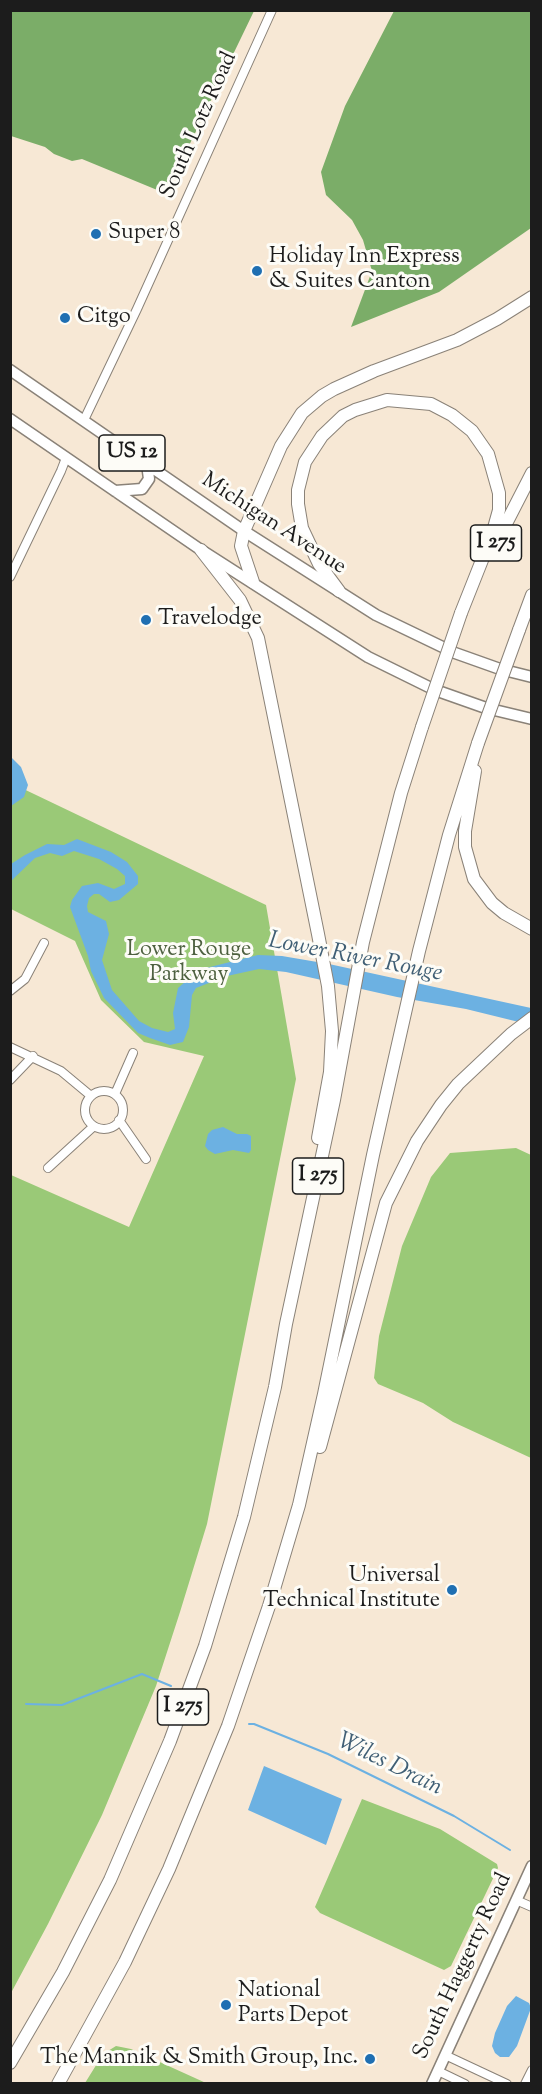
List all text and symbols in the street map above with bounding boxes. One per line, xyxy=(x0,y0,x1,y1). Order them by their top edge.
street label: South Lotz Road xyxy=(156,48,244,204)
place label: Super 8 xyxy=(108,221,180,247)
marker: Super 8 xyxy=(89,227,103,241)
place label: Holiday Inn Express & Suites Canton xyxy=(269,245,460,296)
marker: Holiday Inn Express & Suites Canton xyxy=(250,264,264,278)
place label: Citgo xyxy=(77,305,131,331)
marker: Citgo xyxy=(58,311,72,325)
road number: US 12 xyxy=(99,435,165,471)
street label: Michigan Avenue xyxy=(196,468,350,582)
road number: I 275 xyxy=(470,525,522,561)
place label: Travelodge xyxy=(158,607,262,633)
marker: Travelodge xyxy=(139,613,153,627)
water label: Lower River Rouge xyxy=(266,928,444,990)
park label: Lower Rouge Parkway xyxy=(127,938,251,990)
road number: I 275 xyxy=(292,1158,344,1194)
place label: Universal Technical Institute xyxy=(263,1564,440,1616)
marker: Universal Technical Institute xyxy=(445,1583,459,1597)
road number: I 275 xyxy=(158,1689,208,1725)
water label: Wiles Drain xyxy=(331,1728,447,1804)
street label: South Haggerty Road xyxy=(409,1870,519,2064)
place label: National Parts Depot xyxy=(238,1979,348,2030)
marker: National Parts Depot xyxy=(219,1998,233,2012)
place label: The Mannik & Smith Group, Inc. xyxy=(40,2046,358,2072)
marker: The Mannik & Smith Group, Inc. xyxy=(363,2052,377,2066)

